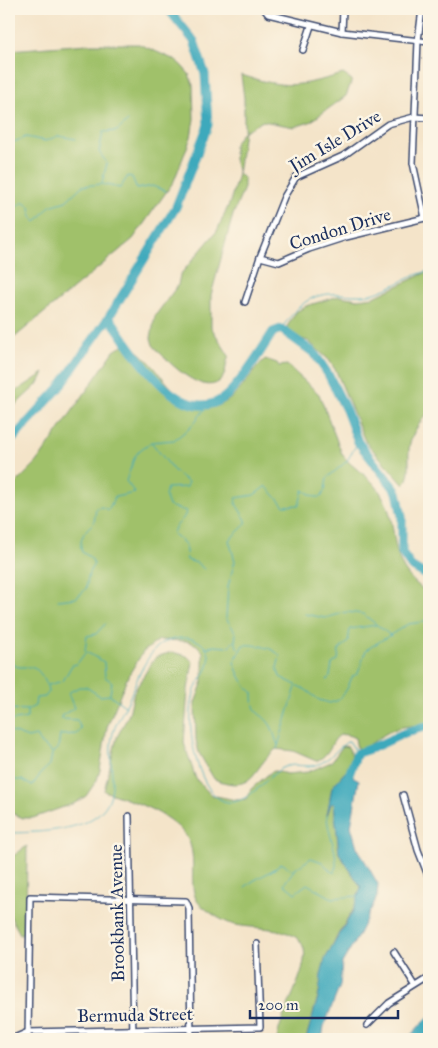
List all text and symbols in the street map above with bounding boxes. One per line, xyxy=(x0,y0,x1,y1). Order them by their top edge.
street label: Jim Isle Drive xyxy=(283,105,385,179)
street label: Condon Drive xyxy=(287,203,393,255)
street label: Brookbank Avenue xyxy=(105,844,129,982)
scale bar xyxy=(250,988,398,1020)
text: 200 m xyxy=(258,996,299,1014)
street label: Bermuda Street xyxy=(77,1003,194,1027)

